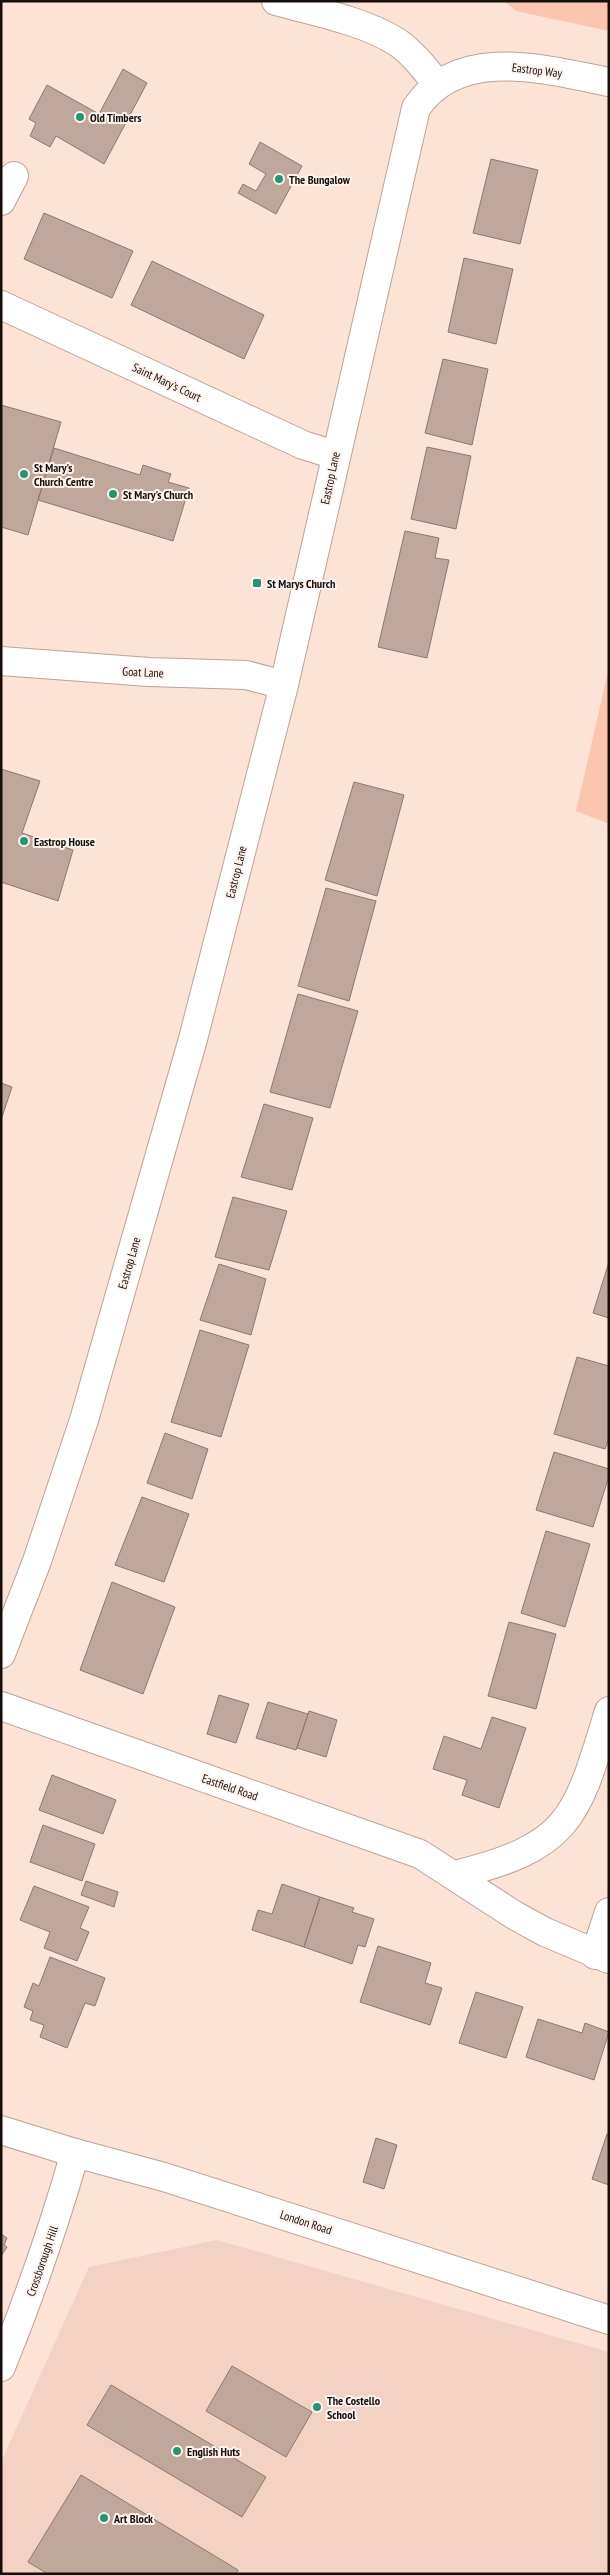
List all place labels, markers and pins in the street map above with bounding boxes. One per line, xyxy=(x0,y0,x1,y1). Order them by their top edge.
place label: Old Timbers xyxy=(90,110,142,125)
marker: Old Timbers xyxy=(74,111,86,123)
place label: The Bungalow xyxy=(289,172,351,187)
marker: The Bungalow xyxy=(273,173,285,185)
place label: St Mary's Church Centre xyxy=(34,460,93,489)
marker: St Mary's Church Centre xyxy=(18,468,30,480)
place label: St Mary's Church xyxy=(123,487,193,502)
marker: St Mary's Church xyxy=(107,488,119,500)
place label: St Marys Church xyxy=(267,576,335,591)
marker: St Marys Church xyxy=(251,577,263,589)
place label: Eastrop House xyxy=(34,834,95,849)
marker: Eastrop House xyxy=(18,835,30,847)
place label: The Costello School xyxy=(327,2393,381,2422)
marker: The Costello School xyxy=(311,2401,323,2413)
place label: English Huts xyxy=(187,2444,240,2459)
marker: English Huts xyxy=(171,2445,183,2457)
place label: Art Block xyxy=(113,2511,153,2526)
marker: Art Block xyxy=(98,2512,110,2524)

